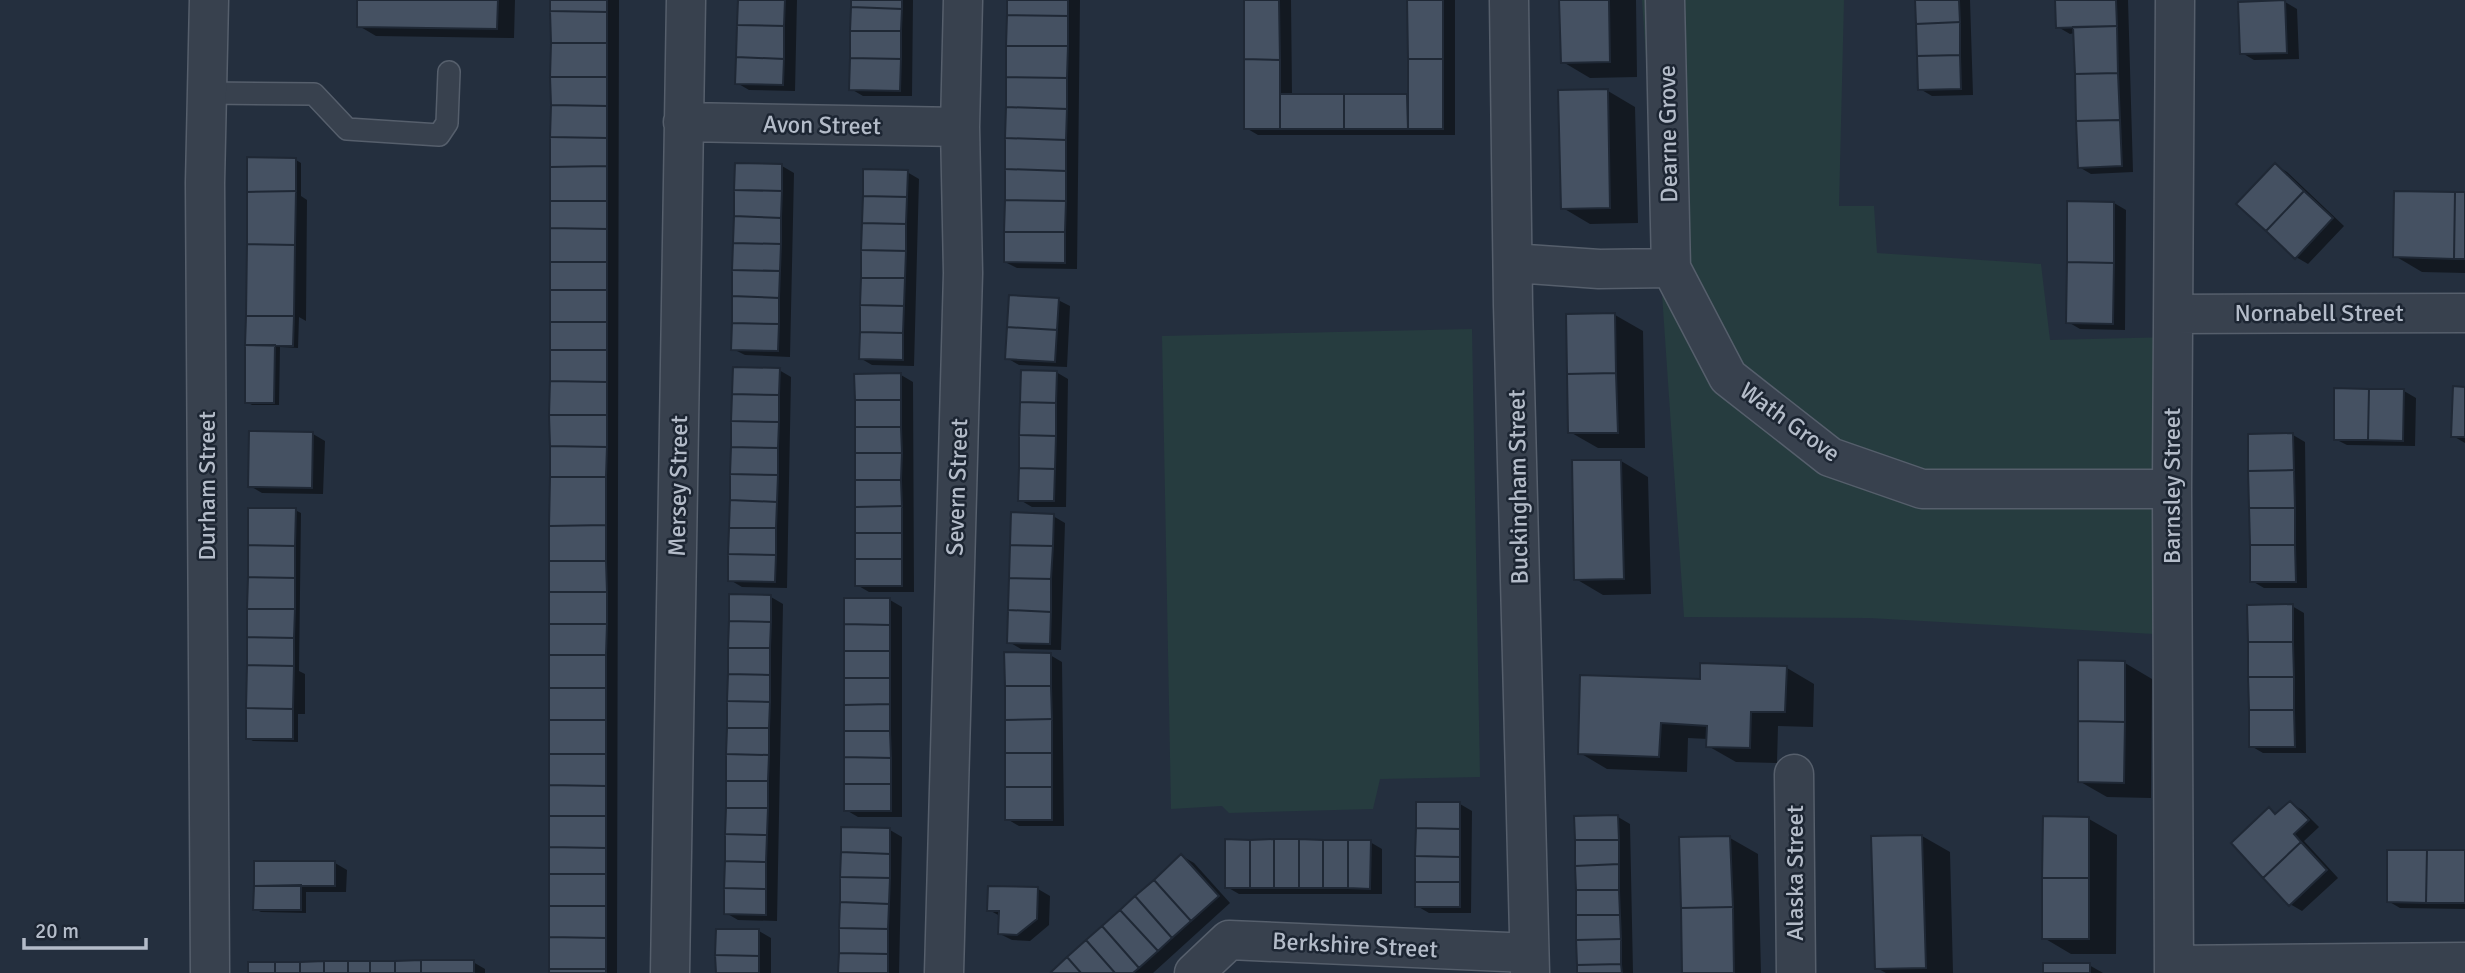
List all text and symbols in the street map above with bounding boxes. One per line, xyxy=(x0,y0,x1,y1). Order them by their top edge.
street label: Dearne Grove xyxy=(1652,65,1684,203)
street label: Avon Street xyxy=(763,109,881,141)
street label: Nornabell Street xyxy=(2234,298,2404,328)
street label: Wath Grove xyxy=(1734,376,1846,468)
street label: Buckingham Street xyxy=(1501,389,1535,585)
street label: Barnsley Street xyxy=(2157,408,2187,564)
street label: Durham Street xyxy=(192,411,222,561)
street label: Mersey Street xyxy=(662,415,694,557)
street label: Severn Street xyxy=(940,418,974,556)
street label: Alaska Street xyxy=(1780,805,1810,941)
scale bar xyxy=(24,906,147,950)
text: 20 m xyxy=(35,918,79,944)
street label: Berkshire Street xyxy=(1271,926,1439,964)

